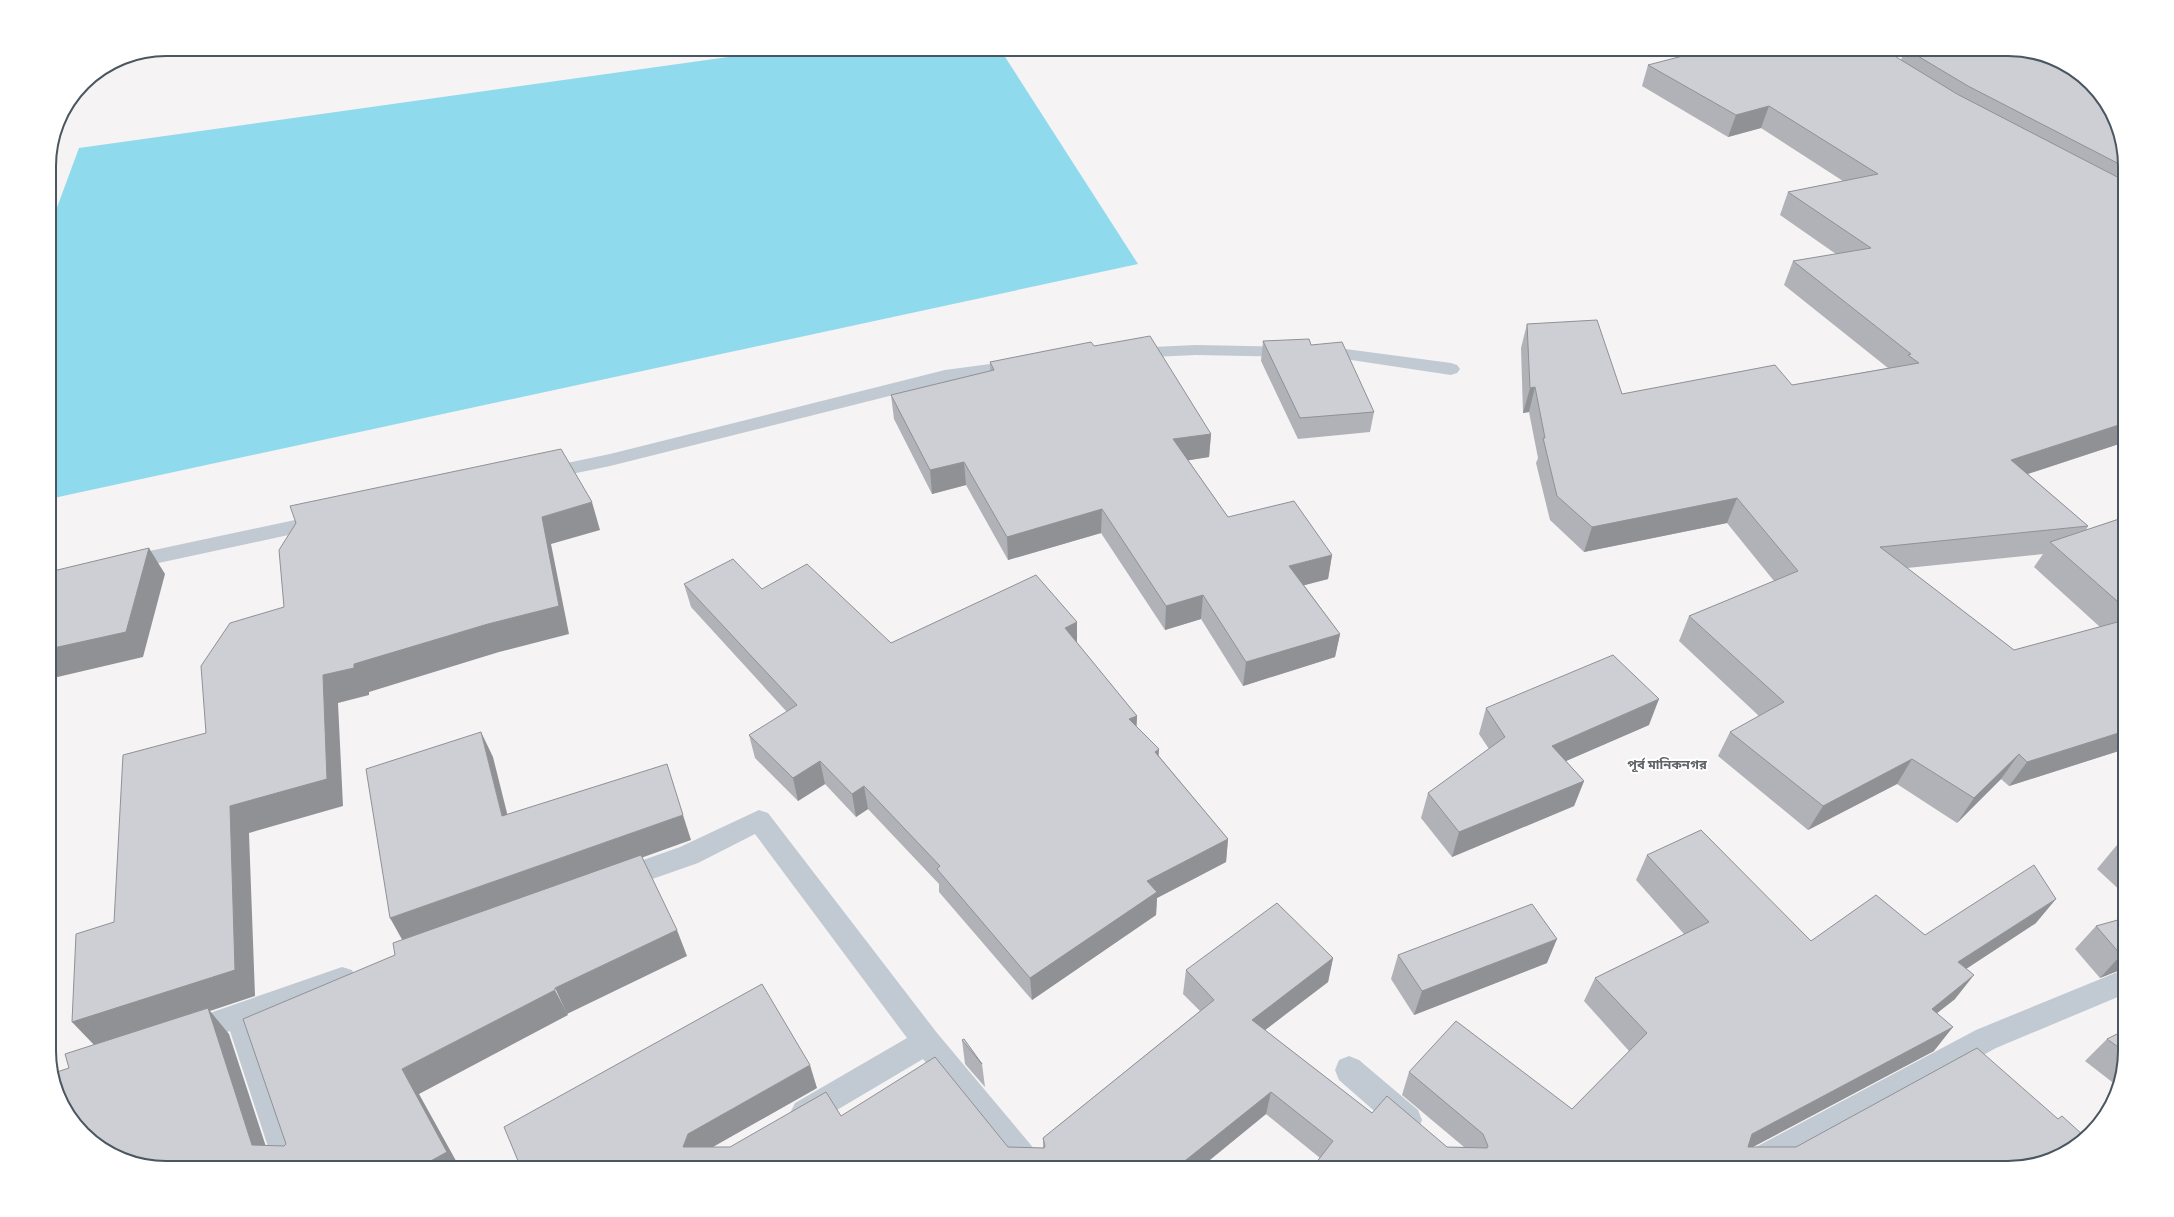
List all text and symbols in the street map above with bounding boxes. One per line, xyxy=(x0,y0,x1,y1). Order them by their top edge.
district label: পূর্ব মানিকনগর xyxy=(1627,756,1707,773)

